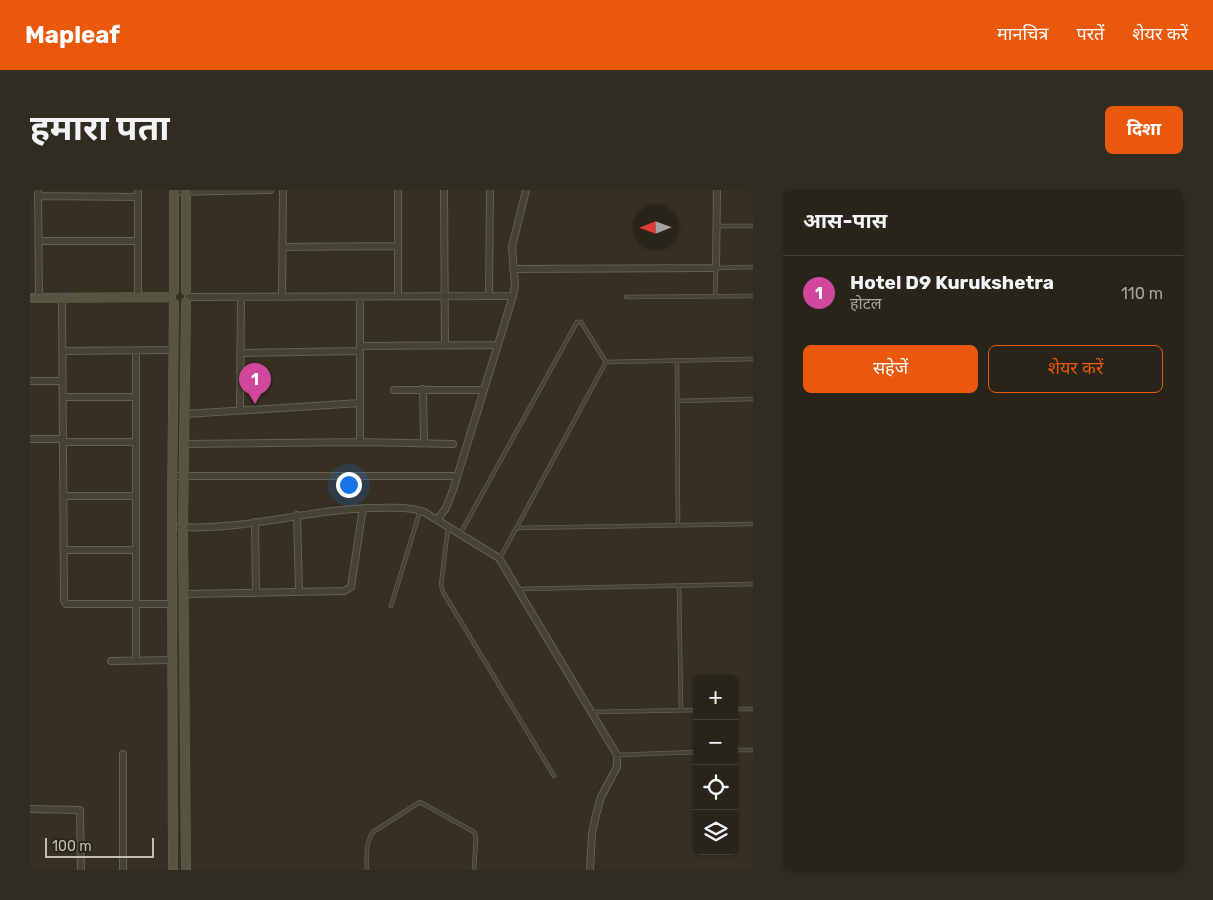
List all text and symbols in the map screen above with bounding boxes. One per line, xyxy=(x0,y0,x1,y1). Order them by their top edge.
text: Mapleaf xyxy=(25,21,120,49)
text: मानचित्र xyxy=(997,23,1049,45)
text: परतें xyxy=(1077,23,1104,45)
text: शेयर करें xyxy=(1132,23,1188,45)
button: दिशा xyxy=(1105,106,1183,154)
text: हमारा पता xyxy=(30,107,170,149)
north arrow xyxy=(633,205,678,250)
text: आस-पास xyxy=(803,208,887,233)
text: Hotel D9 Kurukshetra xyxy=(850,271,1054,294)
text: 1 xyxy=(815,284,823,303)
text: 110 m xyxy=(1121,284,1163,303)
text: होटल xyxy=(850,294,882,313)
button: सहेजें xyxy=(803,345,978,393)
button: शेयर करें xyxy=(988,345,1163,393)
pin: 1 xyxy=(239,363,271,404)
your location xyxy=(336,472,362,498)
map controls xyxy=(693,675,738,855)
button: + xyxy=(693,675,738,720)
button: − xyxy=(693,720,738,765)
button: locate xyxy=(693,765,738,810)
button: layers xyxy=(693,810,738,855)
scale bar xyxy=(45,835,154,858)
text: 100 m xyxy=(52,838,92,855)

